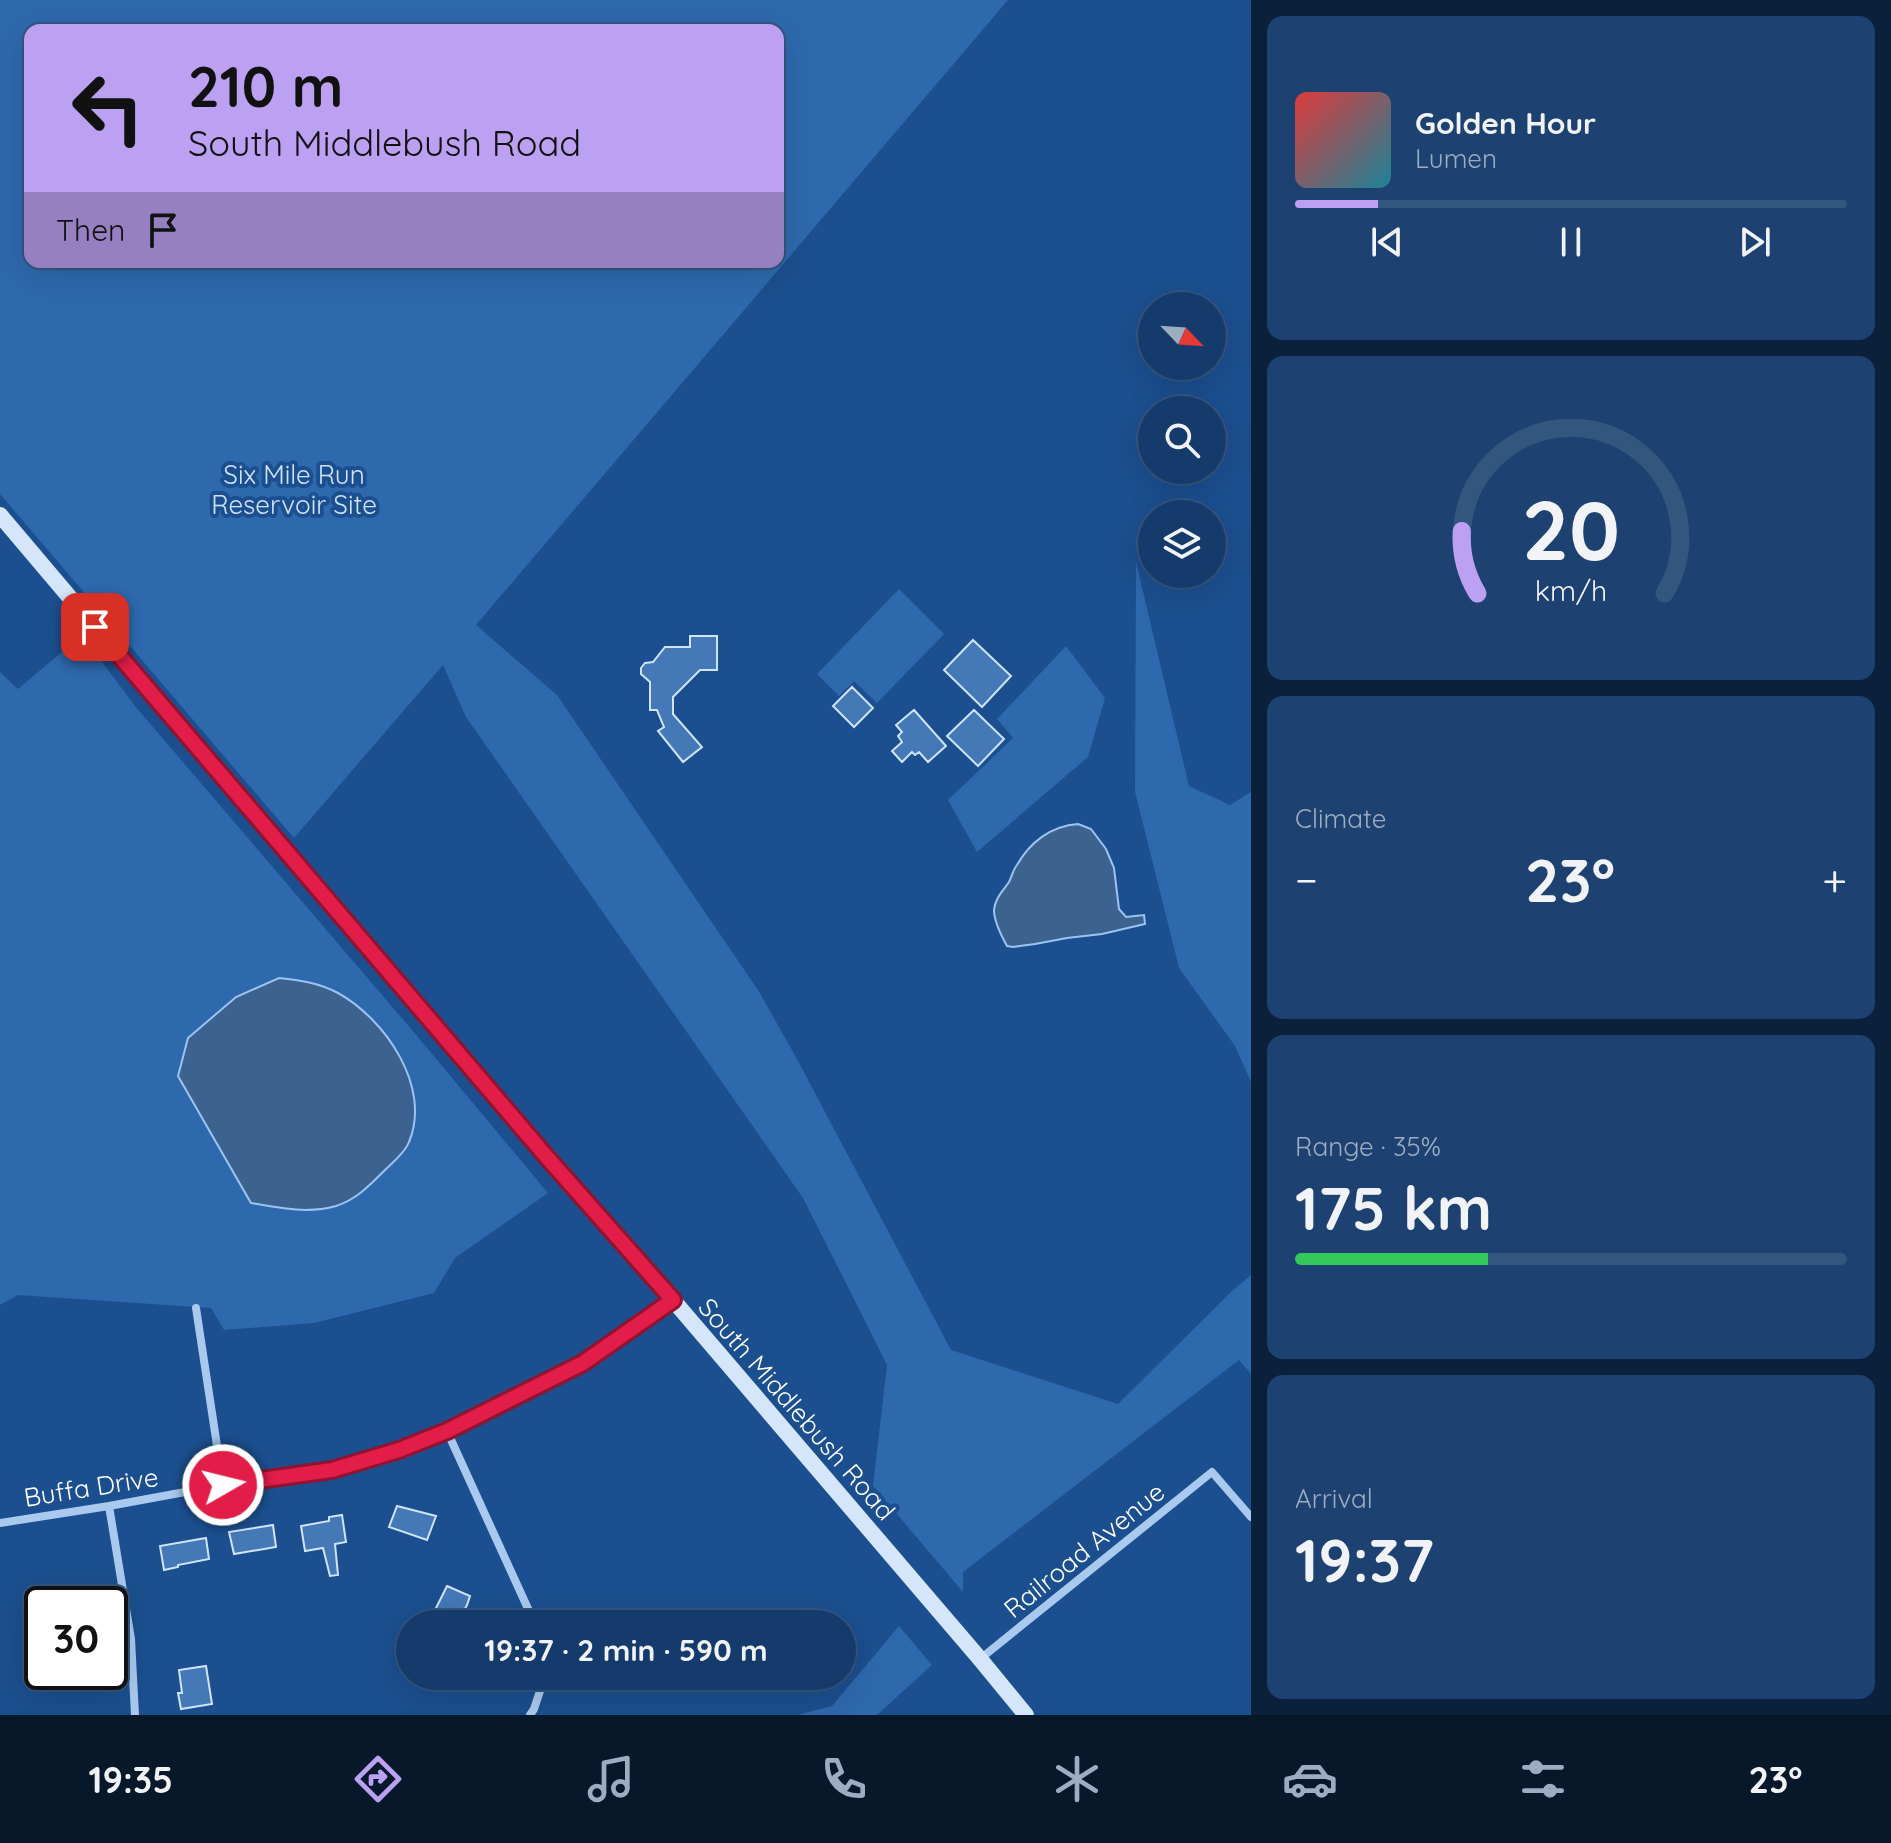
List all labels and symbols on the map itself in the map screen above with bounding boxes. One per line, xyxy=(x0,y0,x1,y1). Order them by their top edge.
north arrow xyxy=(1138,292,1226,380)
park label: Six Mile Run Reservoir Site xyxy=(211,458,377,521)
pin xyxy=(61,593,129,661)
street label: South Middlebush Road xyxy=(691,1291,903,1527)
position arrow xyxy=(181,1443,265,1527)
street label: Buffa Drive xyxy=(21,1460,161,1514)
street label: Railroad Avenue xyxy=(997,1475,1171,1625)
speed limit sign: 30 xyxy=(24,1586,128,1690)

